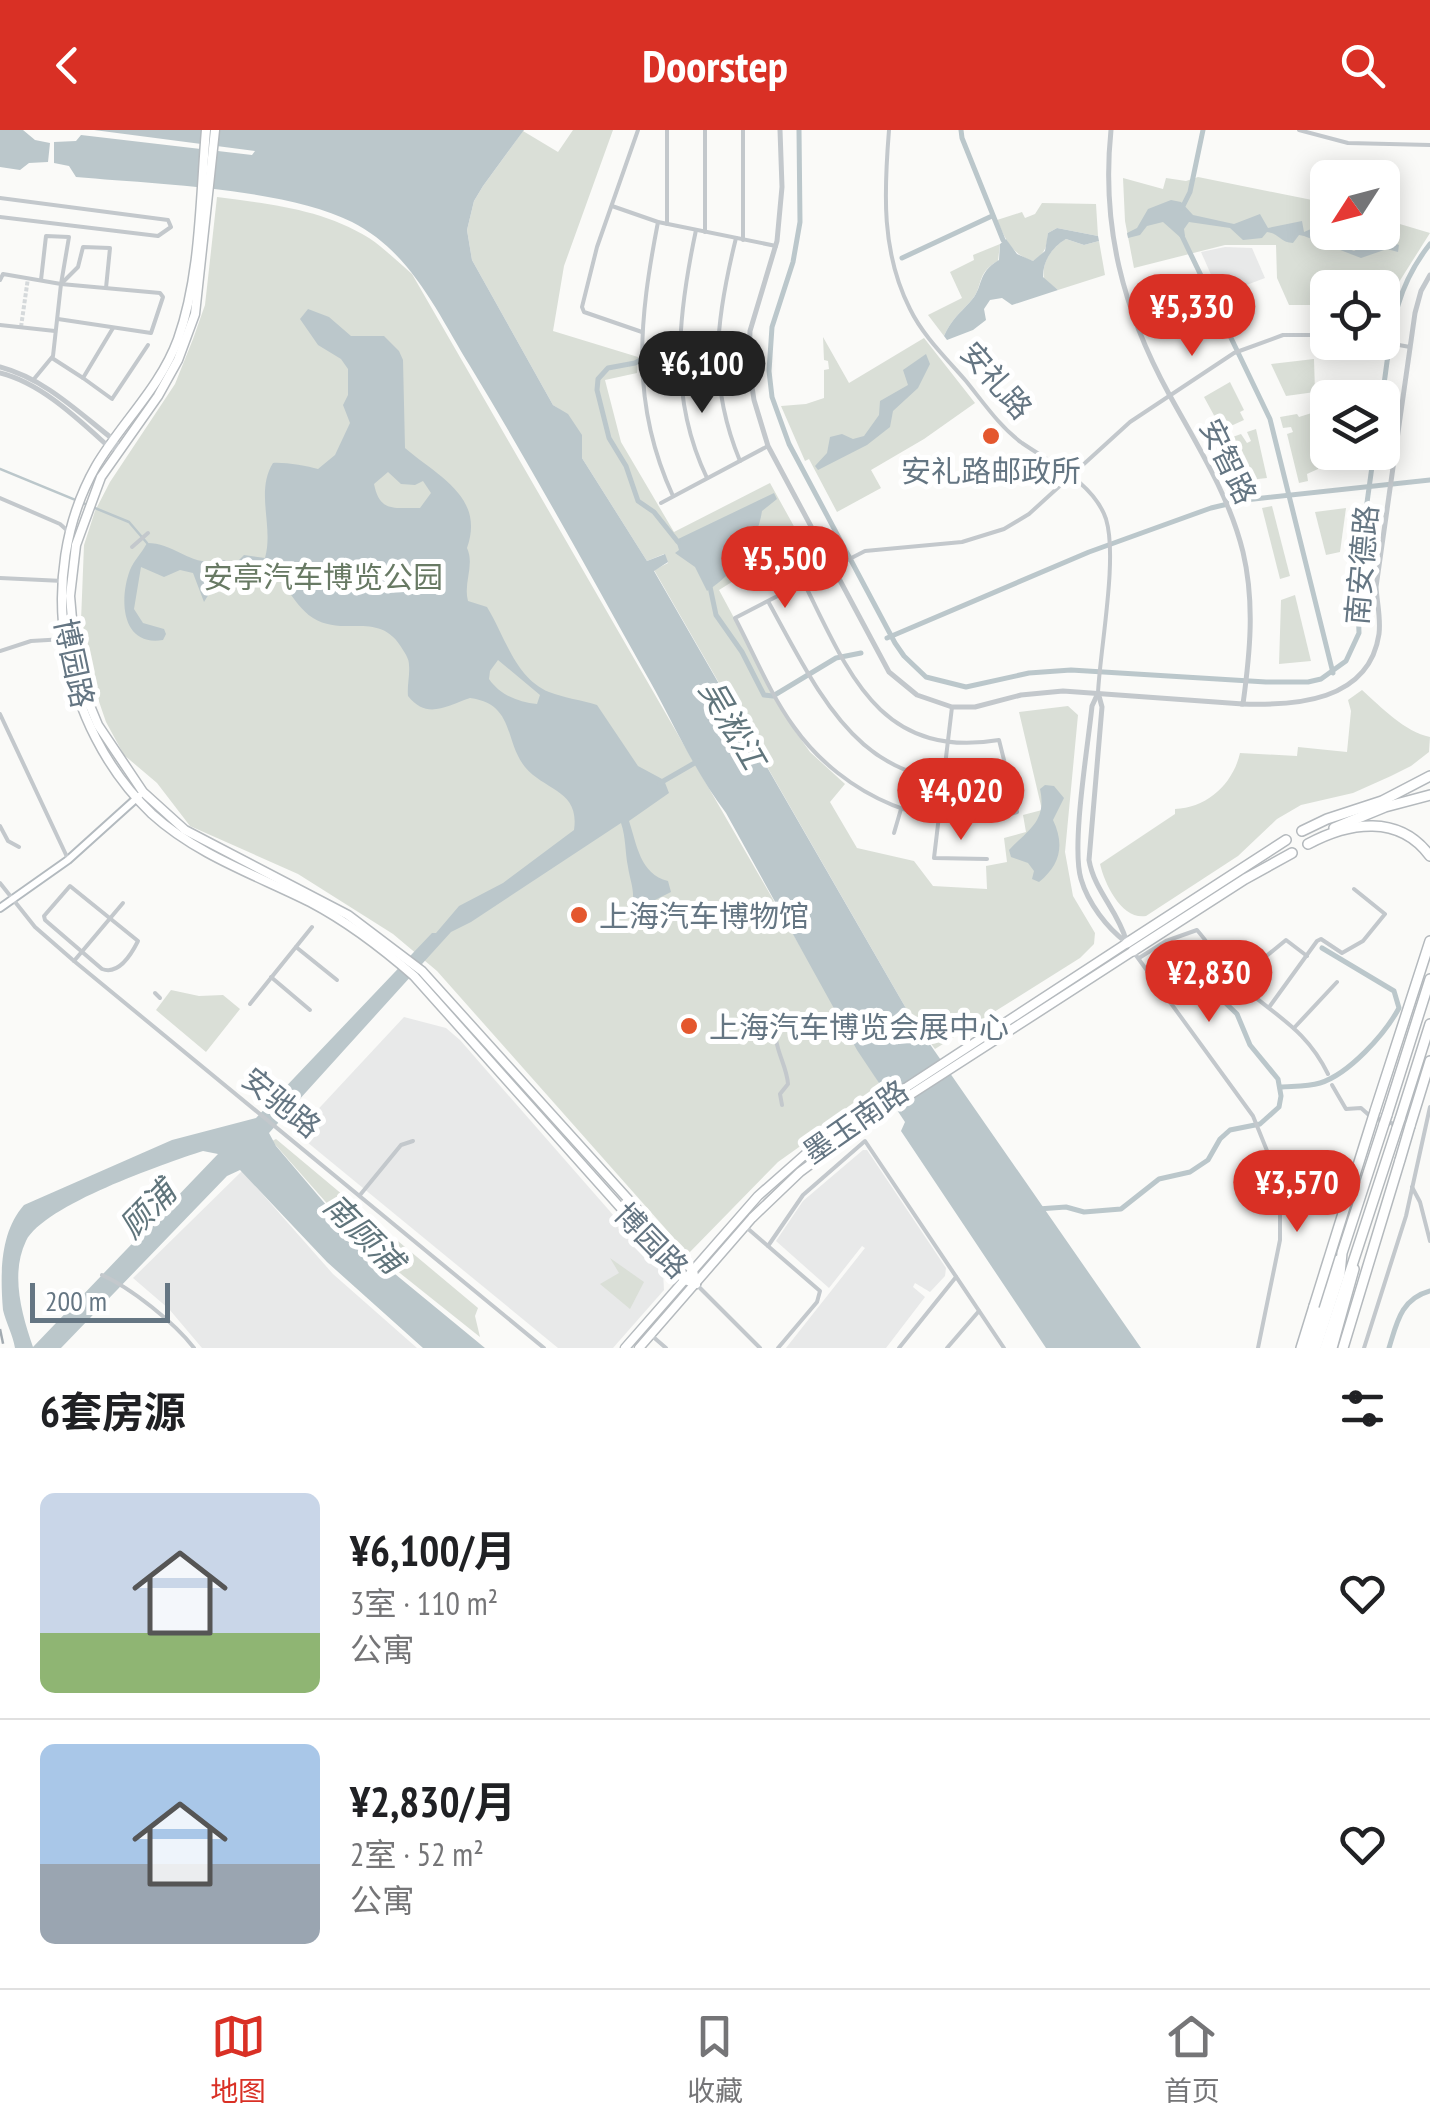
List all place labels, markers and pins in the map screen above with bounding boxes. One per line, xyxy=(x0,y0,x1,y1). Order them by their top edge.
pin: ¥5,330 xyxy=(1111,274,1273,359)
pin: ¥6,100 xyxy=(621,331,783,416)
marker: 安礼路邮政所 xyxy=(980,425,1002,447)
place label: 安礼路邮政所 xyxy=(901,451,1081,490)
pin: ¥5,500 xyxy=(704,526,866,611)
pin: ¥4,020 xyxy=(880,758,1042,843)
place label: 上海汽车博物馆 xyxy=(599,896,809,935)
marker: 上海汽车博物馆 xyxy=(568,904,590,926)
pin: ¥2,830 xyxy=(1128,940,1290,1025)
place label: 上海汽车博览会展中心 xyxy=(709,1007,1009,1046)
marker: 上海汽车博览会展中心 xyxy=(678,1015,700,1037)
pin: ¥3,570 xyxy=(1216,1150,1378,1235)

